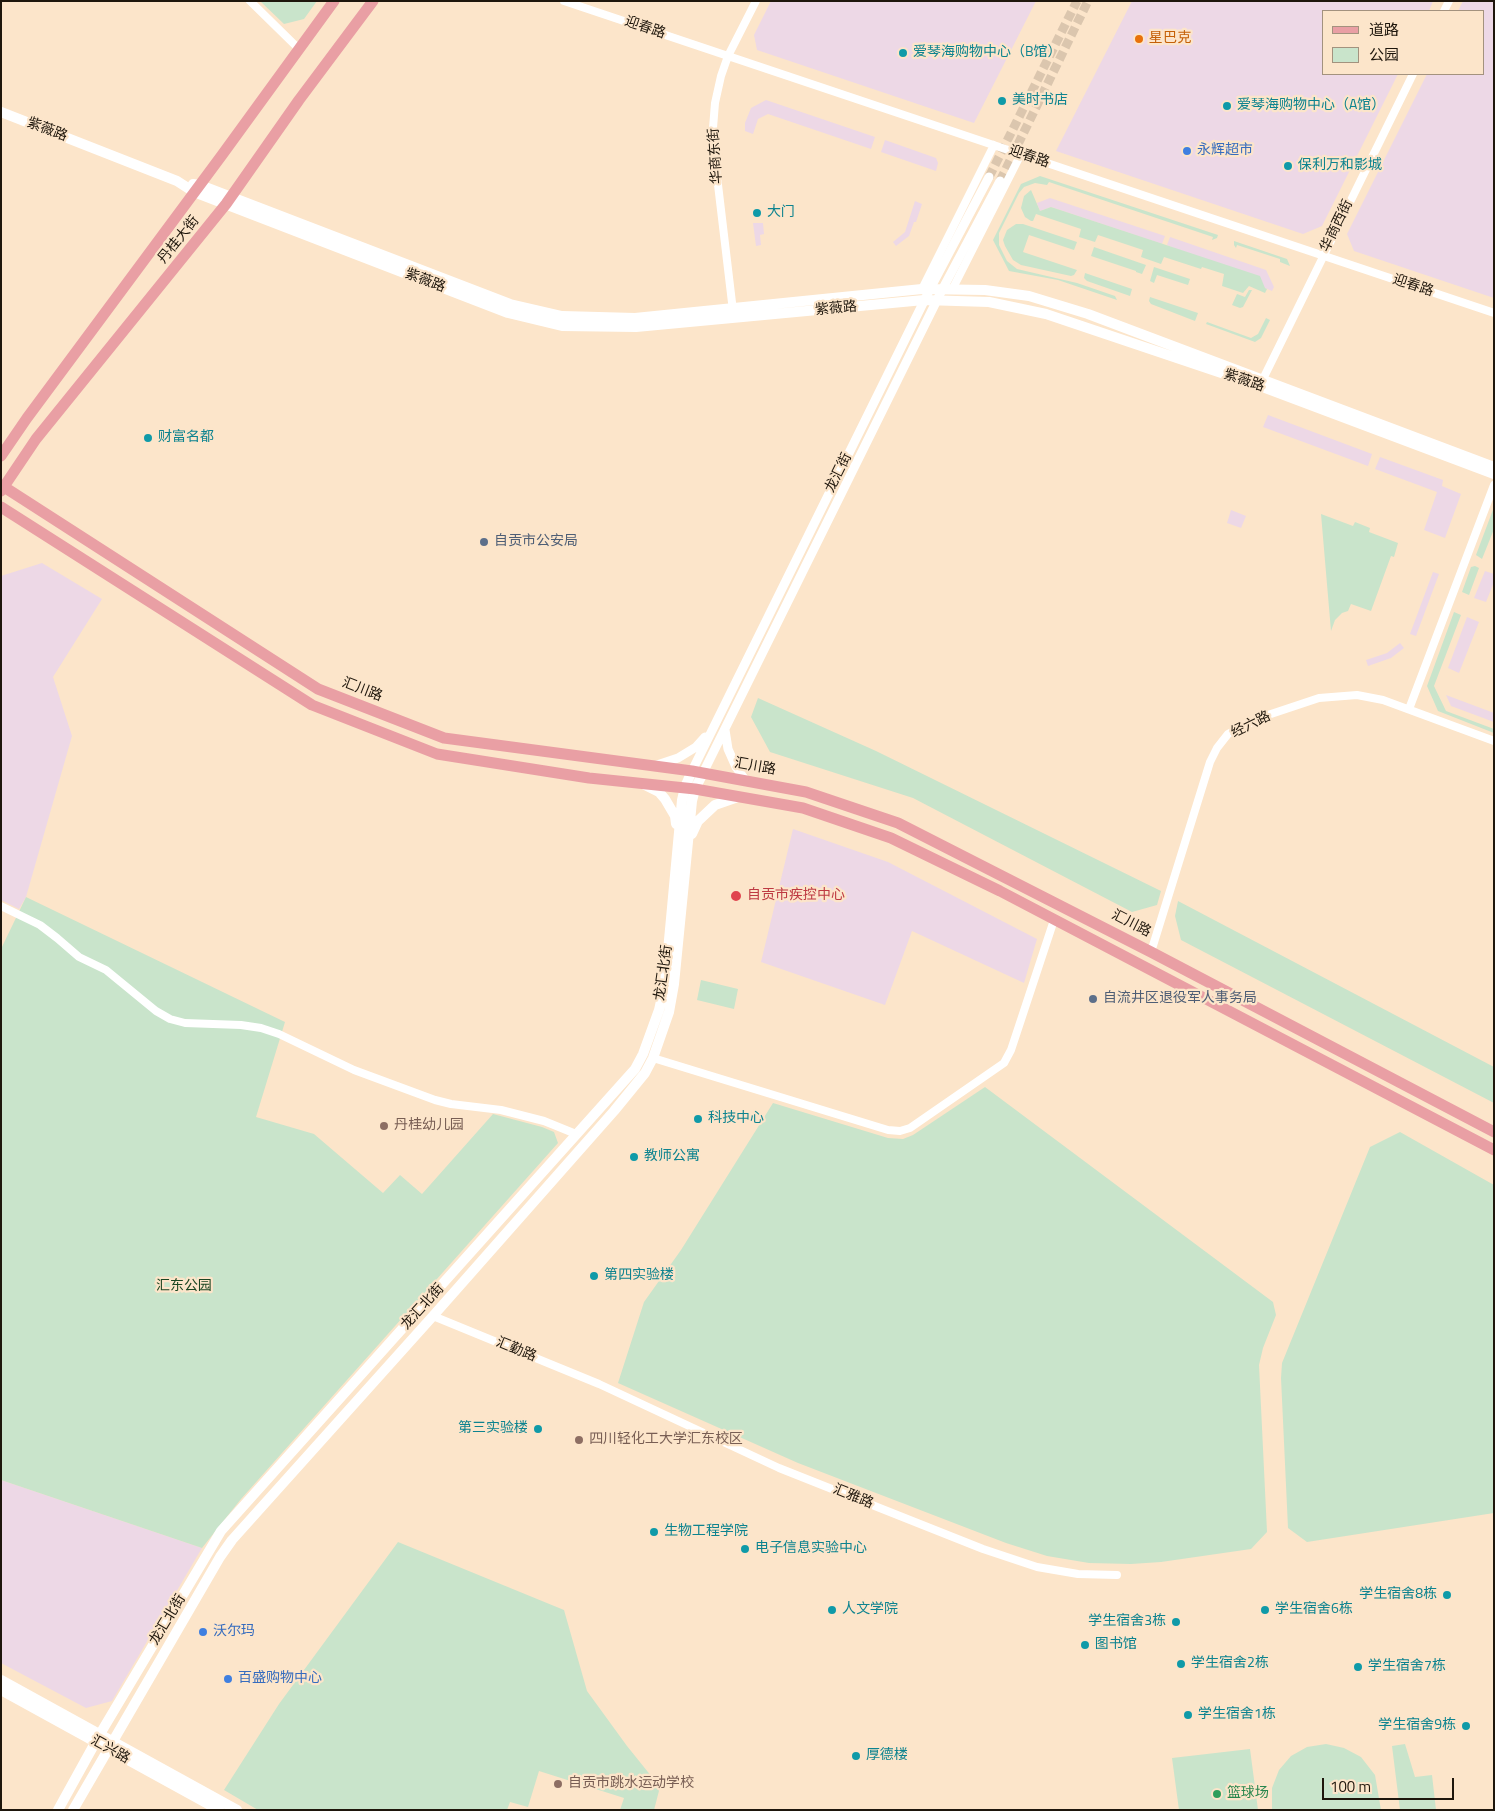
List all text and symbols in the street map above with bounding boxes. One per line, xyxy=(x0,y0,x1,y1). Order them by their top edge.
legend xyxy=(1322,10,1485,75)
street label: 迎春路 xyxy=(622,13,668,43)
text: 道路 xyxy=(1369,18,1399,41)
place label: 星巴克 xyxy=(1149,31,1191,47)
marker: 星巴克 xyxy=(1133,33,1145,45)
text: 公园 xyxy=(1369,43,1399,66)
place label: 爱琴海购物中心（B馆） xyxy=(913,45,1062,61)
marker: 爱琴海购物中心（B馆） xyxy=(897,47,909,59)
place label: 美时书店 xyxy=(1012,93,1068,109)
marker: 美时书店 xyxy=(996,95,1008,107)
place label: 爱琴海购物中心（A馆） xyxy=(1237,98,1385,114)
marker: 爱琴海购物中心（A馆） xyxy=(1221,100,1233,112)
street label: 紫薇路 xyxy=(24,115,70,145)
street label: 华商东街 xyxy=(706,127,726,185)
street label: 迎春路 xyxy=(1006,142,1052,172)
place label: 永辉超市 xyxy=(1197,143,1253,159)
marker: 永辉超市 xyxy=(1181,145,1193,157)
place label: 保利万和影城 xyxy=(1298,158,1382,174)
marker: 保利万和影城 xyxy=(1282,160,1294,172)
street label: 华商西街 xyxy=(1317,197,1357,255)
place label: 大门 xyxy=(767,205,795,221)
marker: 大门 xyxy=(751,207,763,219)
street label: 丹桂大街 xyxy=(155,213,203,267)
street label: 紫薇路 xyxy=(402,266,448,296)
street label: 迎春路 xyxy=(1390,272,1436,300)
street label: 紫薇路 xyxy=(814,299,858,319)
street label: 紫薇路 xyxy=(1221,366,1267,396)
place label: 财富名都 xyxy=(158,430,214,446)
marker: 财富名都 xyxy=(142,432,154,444)
street label: 龙汇街 xyxy=(822,450,856,496)
place label: 自贡市公安局 xyxy=(494,534,578,550)
marker: 自贡市公安局 xyxy=(478,536,490,548)
street label: 汇川路 xyxy=(339,675,385,705)
street label: 经六路 xyxy=(1228,708,1274,742)
street label: 汇川路 xyxy=(733,755,777,779)
place label: 自贡市疾控中心 xyxy=(747,888,845,904)
marker: 自贡市疾控中心 xyxy=(729,889,743,903)
street label: 汇川路 xyxy=(1108,907,1154,941)
street label: 龙汇北街 xyxy=(652,944,676,1002)
place label: 自流井区退役军人事务局 xyxy=(1103,991,1257,1007)
marker: 自流井区退役军人事务局 xyxy=(1087,993,1099,1005)
place label: 科技中心 xyxy=(708,1111,764,1127)
marker: 科技中心 xyxy=(692,1113,704,1125)
place label: 丹桂幼儿园 xyxy=(394,1118,464,1134)
marker: 丹桂幼儿园 xyxy=(378,1120,390,1132)
place label: 教师公寓 xyxy=(644,1149,700,1165)
marker: 教师公寓 xyxy=(628,1151,640,1163)
place label: 第四实验楼 xyxy=(604,1268,674,1284)
marker: 第四实验楼 xyxy=(588,1270,600,1282)
park label: 汇东公园 xyxy=(156,1279,212,1295)
street label: 龙汇北街 xyxy=(398,1281,448,1333)
street label: 汇勤路 xyxy=(493,1334,539,1366)
place label: 第三实验楼 xyxy=(458,1421,528,1437)
marker: 第三实验楼 xyxy=(532,1423,544,1435)
place label: 四川轻化工大学汇东校区 xyxy=(589,1432,743,1448)
marker: 四川轻化工大学汇东校区 xyxy=(573,1434,585,1446)
street label: 汇雅路 xyxy=(830,1481,876,1513)
place label: 生物工程学院 xyxy=(664,1524,748,1540)
marker: 生物工程学院 xyxy=(648,1526,660,1538)
place label: 电子信息实验中心 xyxy=(755,1541,867,1557)
marker: 电子信息实验中心 xyxy=(739,1543,751,1555)
place label: 学生宿舍8栋 xyxy=(1359,1587,1437,1603)
marker: 学生宿舍8栋 xyxy=(1441,1589,1453,1601)
street label: 龙汇北街 xyxy=(146,1592,190,1648)
place label: 人文学院 xyxy=(842,1602,898,1618)
place label: 学生宿舍6栋 xyxy=(1275,1602,1353,1618)
marker: 人文学院 xyxy=(826,1604,838,1616)
marker: 学生宿舍6栋 xyxy=(1259,1604,1271,1616)
place label: 学生宿舍3栋 xyxy=(1088,1614,1166,1630)
marker: 学生宿舍3栋 xyxy=(1170,1616,1182,1628)
place label: 沃尔玛 xyxy=(213,1624,255,1640)
marker: 沃尔玛 xyxy=(197,1626,209,1638)
place label: 图书馆 xyxy=(1095,1637,1137,1653)
marker: 图书馆 xyxy=(1079,1639,1091,1651)
place label: 学生宿舍2栋 xyxy=(1191,1656,1269,1672)
marker: 学生宿舍2栋 xyxy=(1175,1658,1187,1670)
place label: 学生宿舍7栋 xyxy=(1368,1659,1446,1675)
marker: 学生宿舍7栋 xyxy=(1352,1661,1364,1673)
place label: 百盛购物中心 xyxy=(238,1671,322,1687)
marker: 百盛购物中心 xyxy=(222,1673,234,1685)
place label: 学生宿舍1栋 xyxy=(1198,1707,1276,1723)
marker: 学生宿舍1栋 xyxy=(1182,1709,1194,1721)
place label: 学生宿舍9栋 xyxy=(1378,1718,1456,1734)
marker: 学生宿舍9栋 xyxy=(1460,1720,1472,1732)
street label: 汇兴路 xyxy=(88,1732,132,1768)
place label: 厚德楼 xyxy=(866,1748,908,1764)
marker: 厚德楼 xyxy=(850,1750,862,1762)
scale bar xyxy=(1325,1768,1458,1800)
text: 100 m xyxy=(1330,1775,1371,1798)
place label: 自贡市跳水运动学校 xyxy=(568,1776,694,1792)
marker: 自贡市跳水运动学校 xyxy=(552,1778,564,1790)
place label: 篮球场 xyxy=(1227,1786,1269,1802)
marker: 篮球场 xyxy=(1211,1788,1223,1800)

